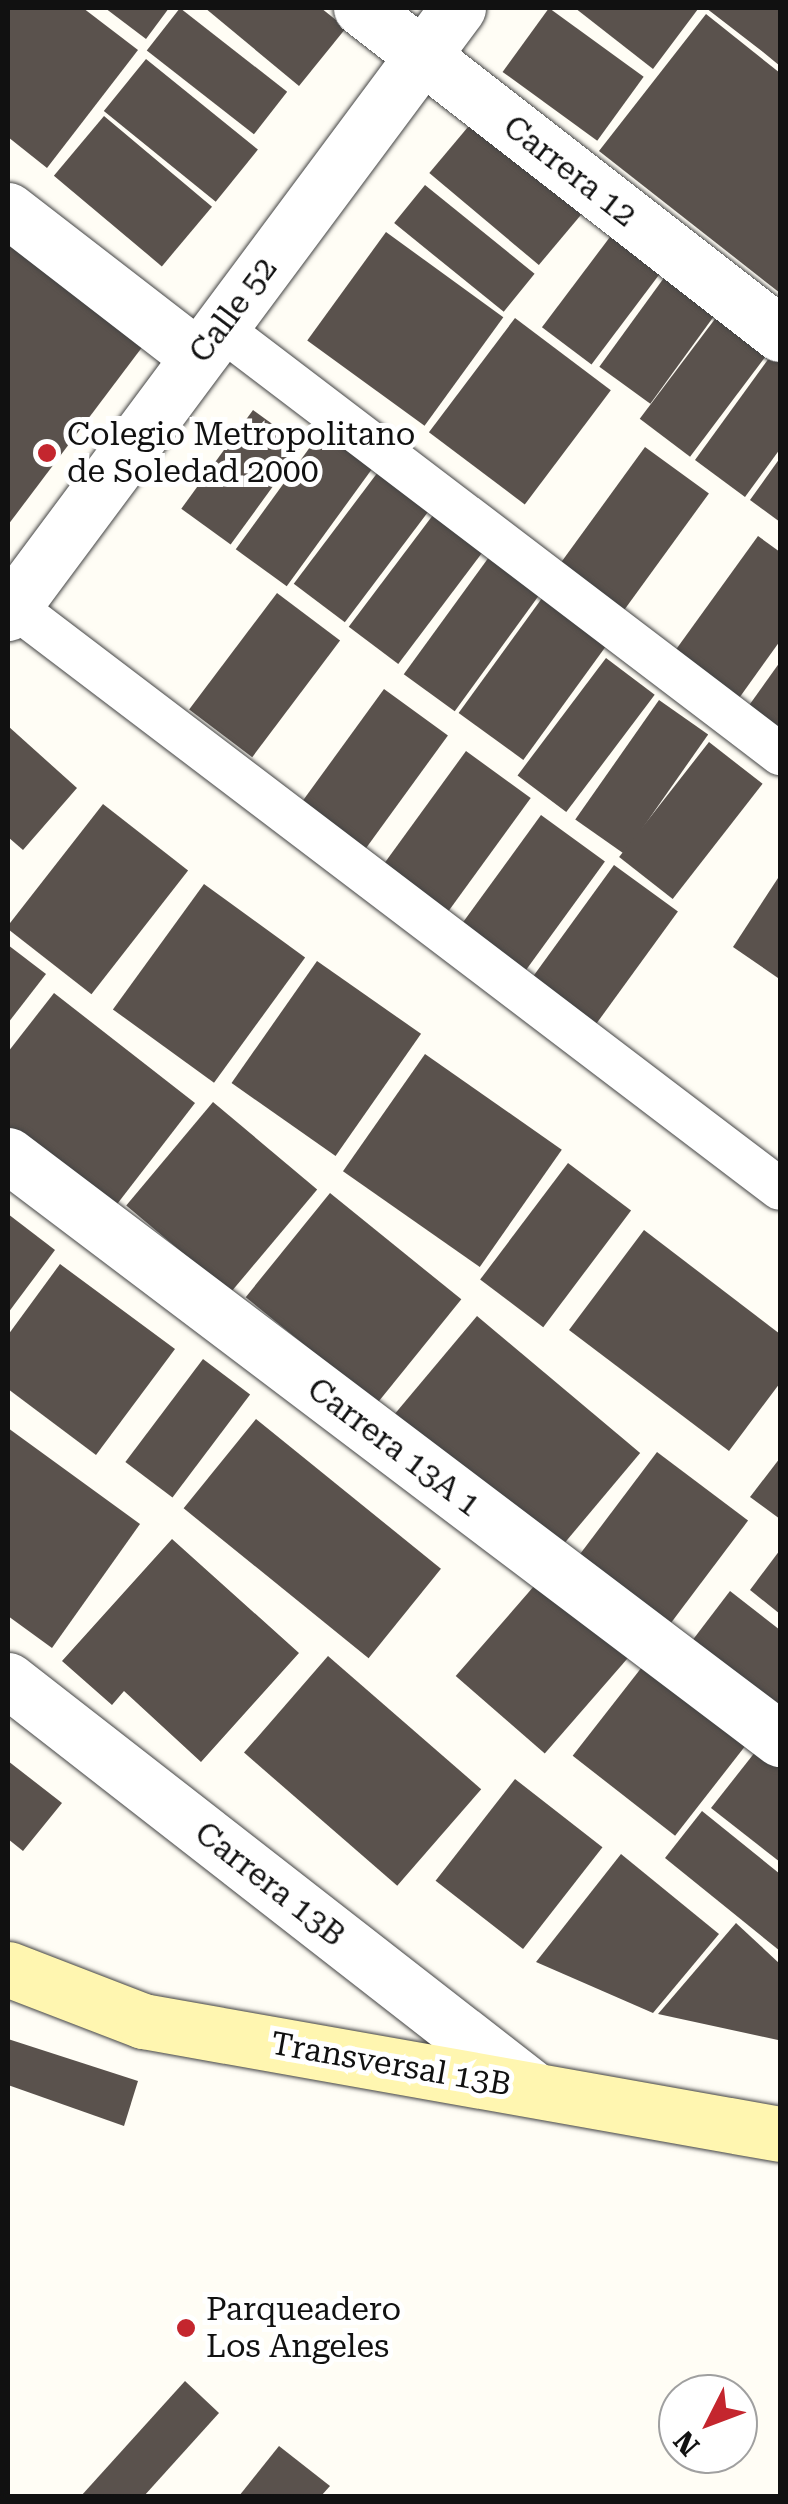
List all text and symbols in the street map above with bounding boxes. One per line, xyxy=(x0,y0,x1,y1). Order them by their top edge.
street label: Carrera 12 xyxy=(496,107,644,235)
street label: Calle 52 xyxy=(181,250,285,370)
place label: Colegio Metropolitano de Soledad 2000 xyxy=(67,416,415,491)
marker: Colegio Metropolitano de Soledad 2000 xyxy=(36,442,58,464)
street label: Carrera 13A 1 xyxy=(300,1370,488,1524)
street label: Carrera 13B xyxy=(188,1814,352,1954)
street label: Transversal 13B xyxy=(268,2024,514,2104)
place label: Parqueadero Los Angeles xyxy=(206,2291,401,2366)
marker: Parqueadero Los Angeles xyxy=(175,2317,197,2339)
north arrow xyxy=(658,2374,758,2474)
text: N xyxy=(667,2424,706,2462)

